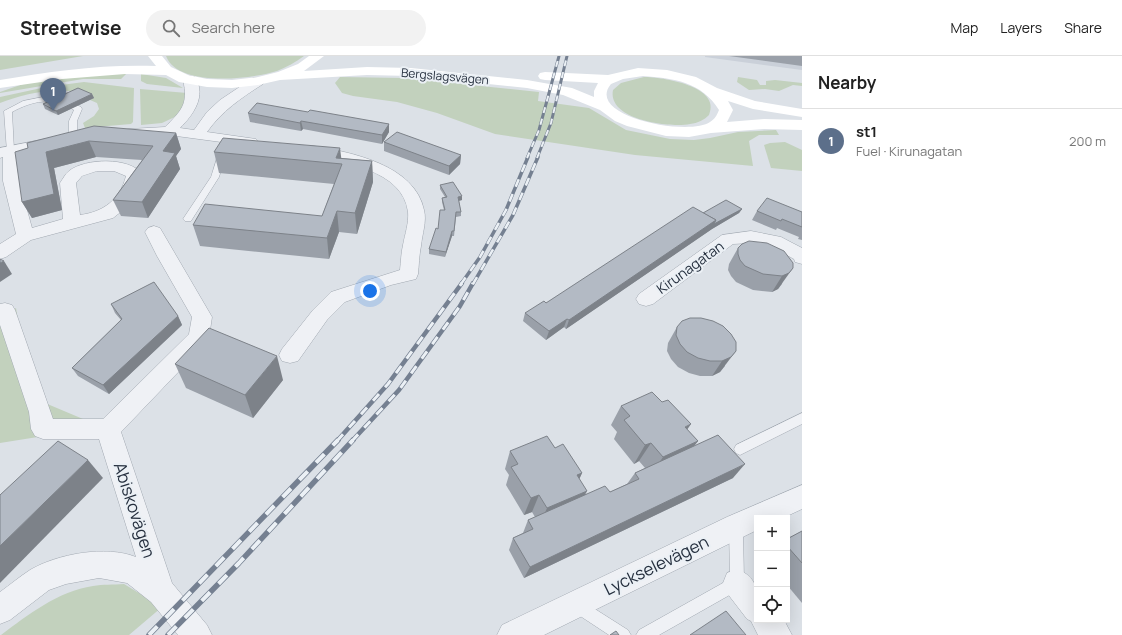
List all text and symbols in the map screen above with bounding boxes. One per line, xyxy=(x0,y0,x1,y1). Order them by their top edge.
search box xyxy=(146,10,426,46)
text: Streetwise xyxy=(20,15,122,41)
icon: search xyxy=(160,17,182,39)
text: Search here xyxy=(192,17,275,38)
text: Map xyxy=(950,18,978,37)
text: Layers xyxy=(1000,18,1042,37)
text: Share xyxy=(1064,18,1102,37)
street label: Bergslagsvägen xyxy=(400,64,490,88)
text: Nearby xyxy=(818,71,876,94)
pin: 1 xyxy=(40,78,66,111)
text: st1 xyxy=(856,121,877,142)
text: 1 xyxy=(828,132,834,150)
text: 200 m xyxy=(1069,132,1106,150)
text: Fuel · Kirunagatan xyxy=(856,142,962,160)
street label: Kirunagatan xyxy=(653,236,727,298)
your location xyxy=(360,281,380,301)
street label: Abiskovägen xyxy=(109,459,161,561)
map controls xyxy=(754,515,790,623)
button: + xyxy=(754,515,790,551)
street label: Lyckselevägen xyxy=(600,530,712,600)
button: − xyxy=(754,551,790,587)
button: locate xyxy=(754,587,790,623)

